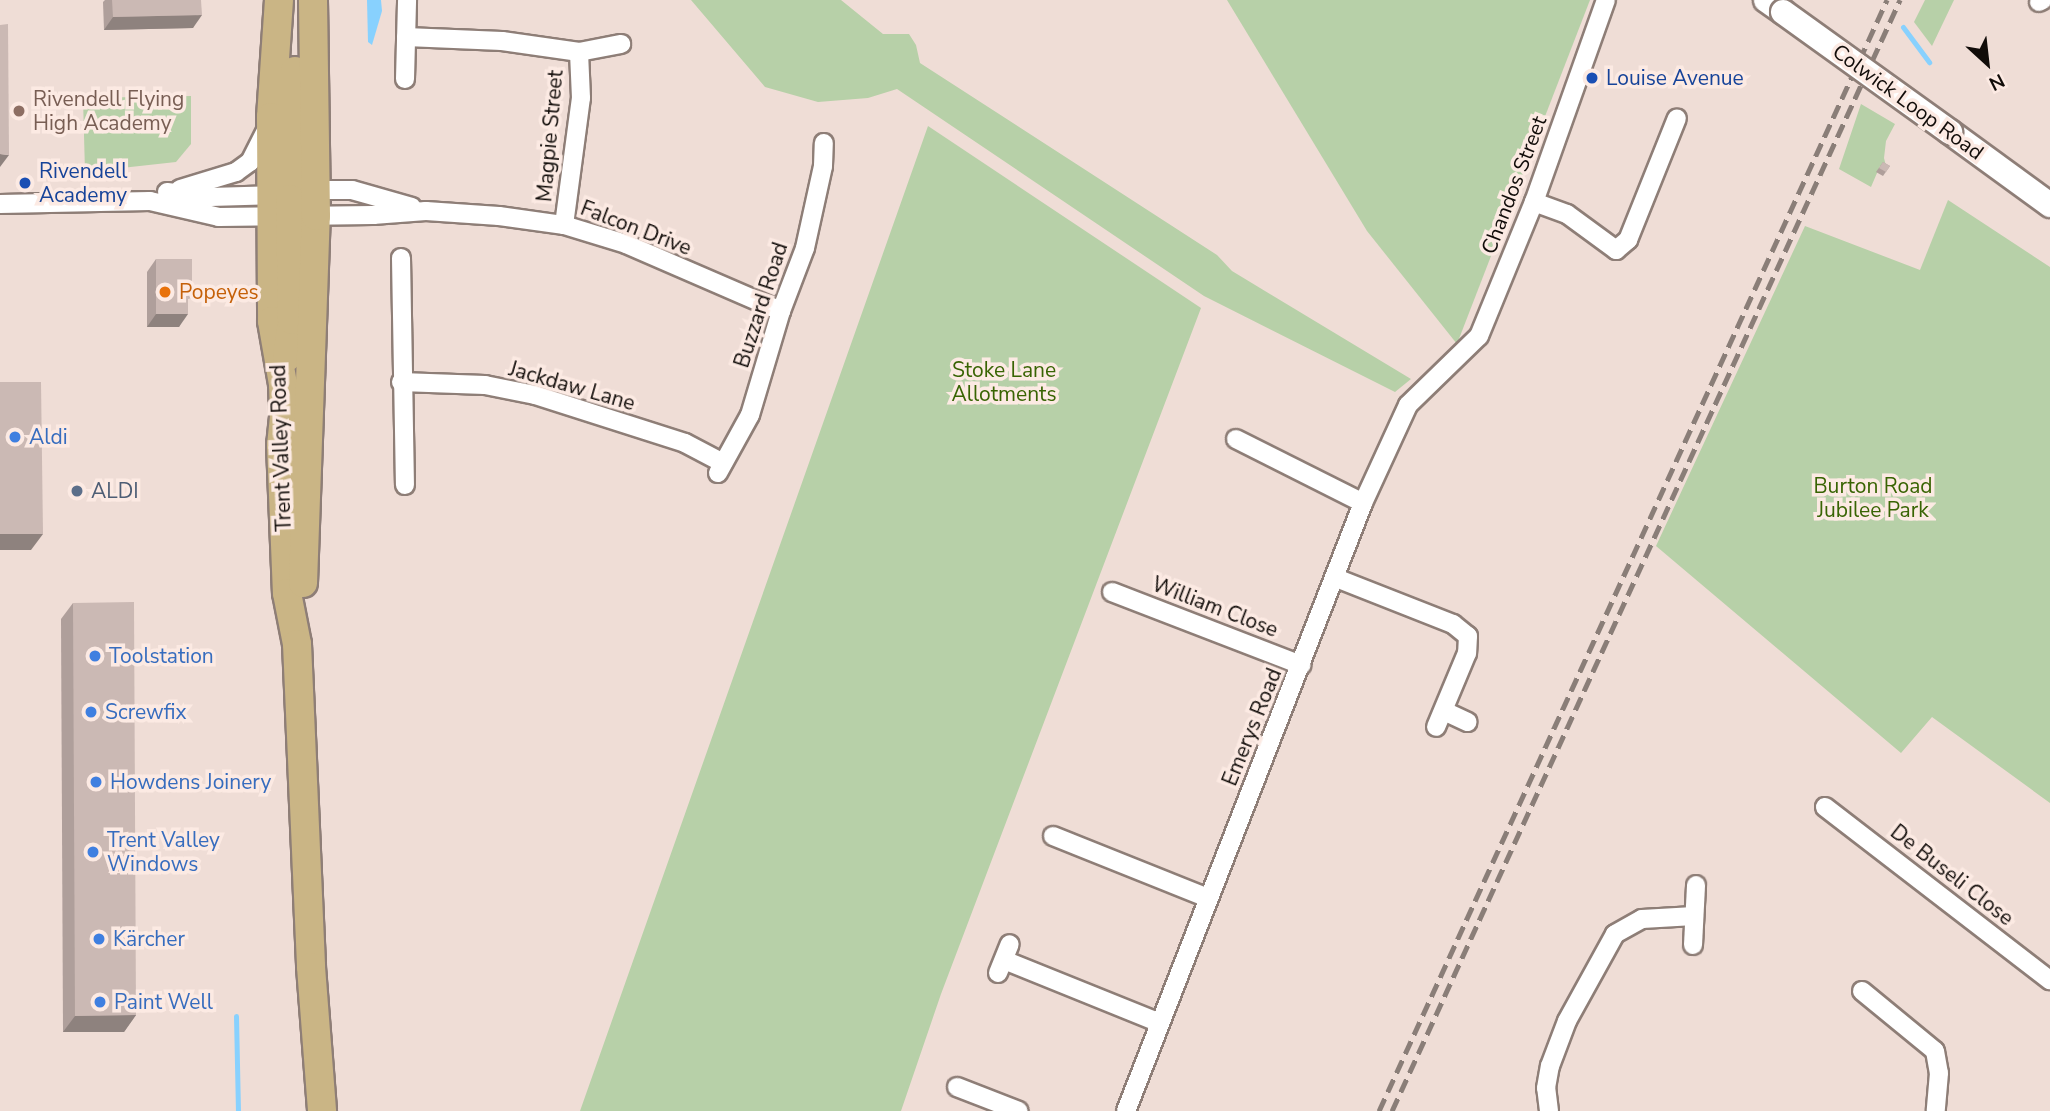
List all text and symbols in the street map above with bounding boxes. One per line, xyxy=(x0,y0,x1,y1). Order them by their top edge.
north arrow xyxy=(1952,28,2022,98)
street label: Colwick Loop Road xyxy=(1828,39,1988,165)
place label: Louise Avenue xyxy=(1606,65,1744,91)
text: N xyxy=(1984,67,2009,97)
street label: Magpie Street xyxy=(532,69,568,203)
marker: Louise Avenue xyxy=(1584,70,1600,86)
place label: Rivendell Flying High Academy xyxy=(33,86,184,136)
marker: Rivendell Flying High Academy xyxy=(11,103,27,119)
street label: Chandos Street xyxy=(1476,112,1552,258)
place label: Rivendell Academy xyxy=(39,158,128,208)
marker: Rivendell Academy xyxy=(17,175,33,191)
street label: Falcon Drive xyxy=(577,195,695,261)
street label: Buzzard Road xyxy=(729,239,793,371)
place label: Popeyes xyxy=(179,279,259,305)
marker: Popeyes xyxy=(157,284,173,300)
street label: Jackdaw Lane xyxy=(506,356,638,416)
park label: Stoke Lane Allotments xyxy=(951,357,1057,407)
street label: Trent Valley Road xyxy=(265,364,297,532)
place label: Aldi xyxy=(29,424,68,450)
marker: Aldi xyxy=(7,429,23,445)
park label: Burton Road Jubilee Park xyxy=(1813,473,1933,523)
place label: ALDI xyxy=(91,478,139,504)
marker: ALDI xyxy=(69,483,85,499)
street label: William Close xyxy=(1148,571,1282,643)
place label: Toolstation xyxy=(109,643,214,669)
marker: Toolstation xyxy=(87,648,103,664)
street label: Emerys Road xyxy=(1217,665,1287,789)
place label: Screwfix xyxy=(105,699,187,725)
marker: Screwfix xyxy=(83,704,99,720)
place label: Howdens Joinery xyxy=(110,769,271,795)
marker: Howdens Joinery xyxy=(88,774,104,790)
street label: De Buseli Close xyxy=(1886,819,2018,931)
place label: Trent Valley Windows xyxy=(107,827,220,877)
marker: Trent Valley Windows xyxy=(85,844,101,860)
place label: Kärcher xyxy=(113,926,185,952)
marker: Kärcher xyxy=(91,931,107,947)
place label: Paint Well xyxy=(114,989,213,1015)
marker: Paint Well xyxy=(92,994,108,1010)

